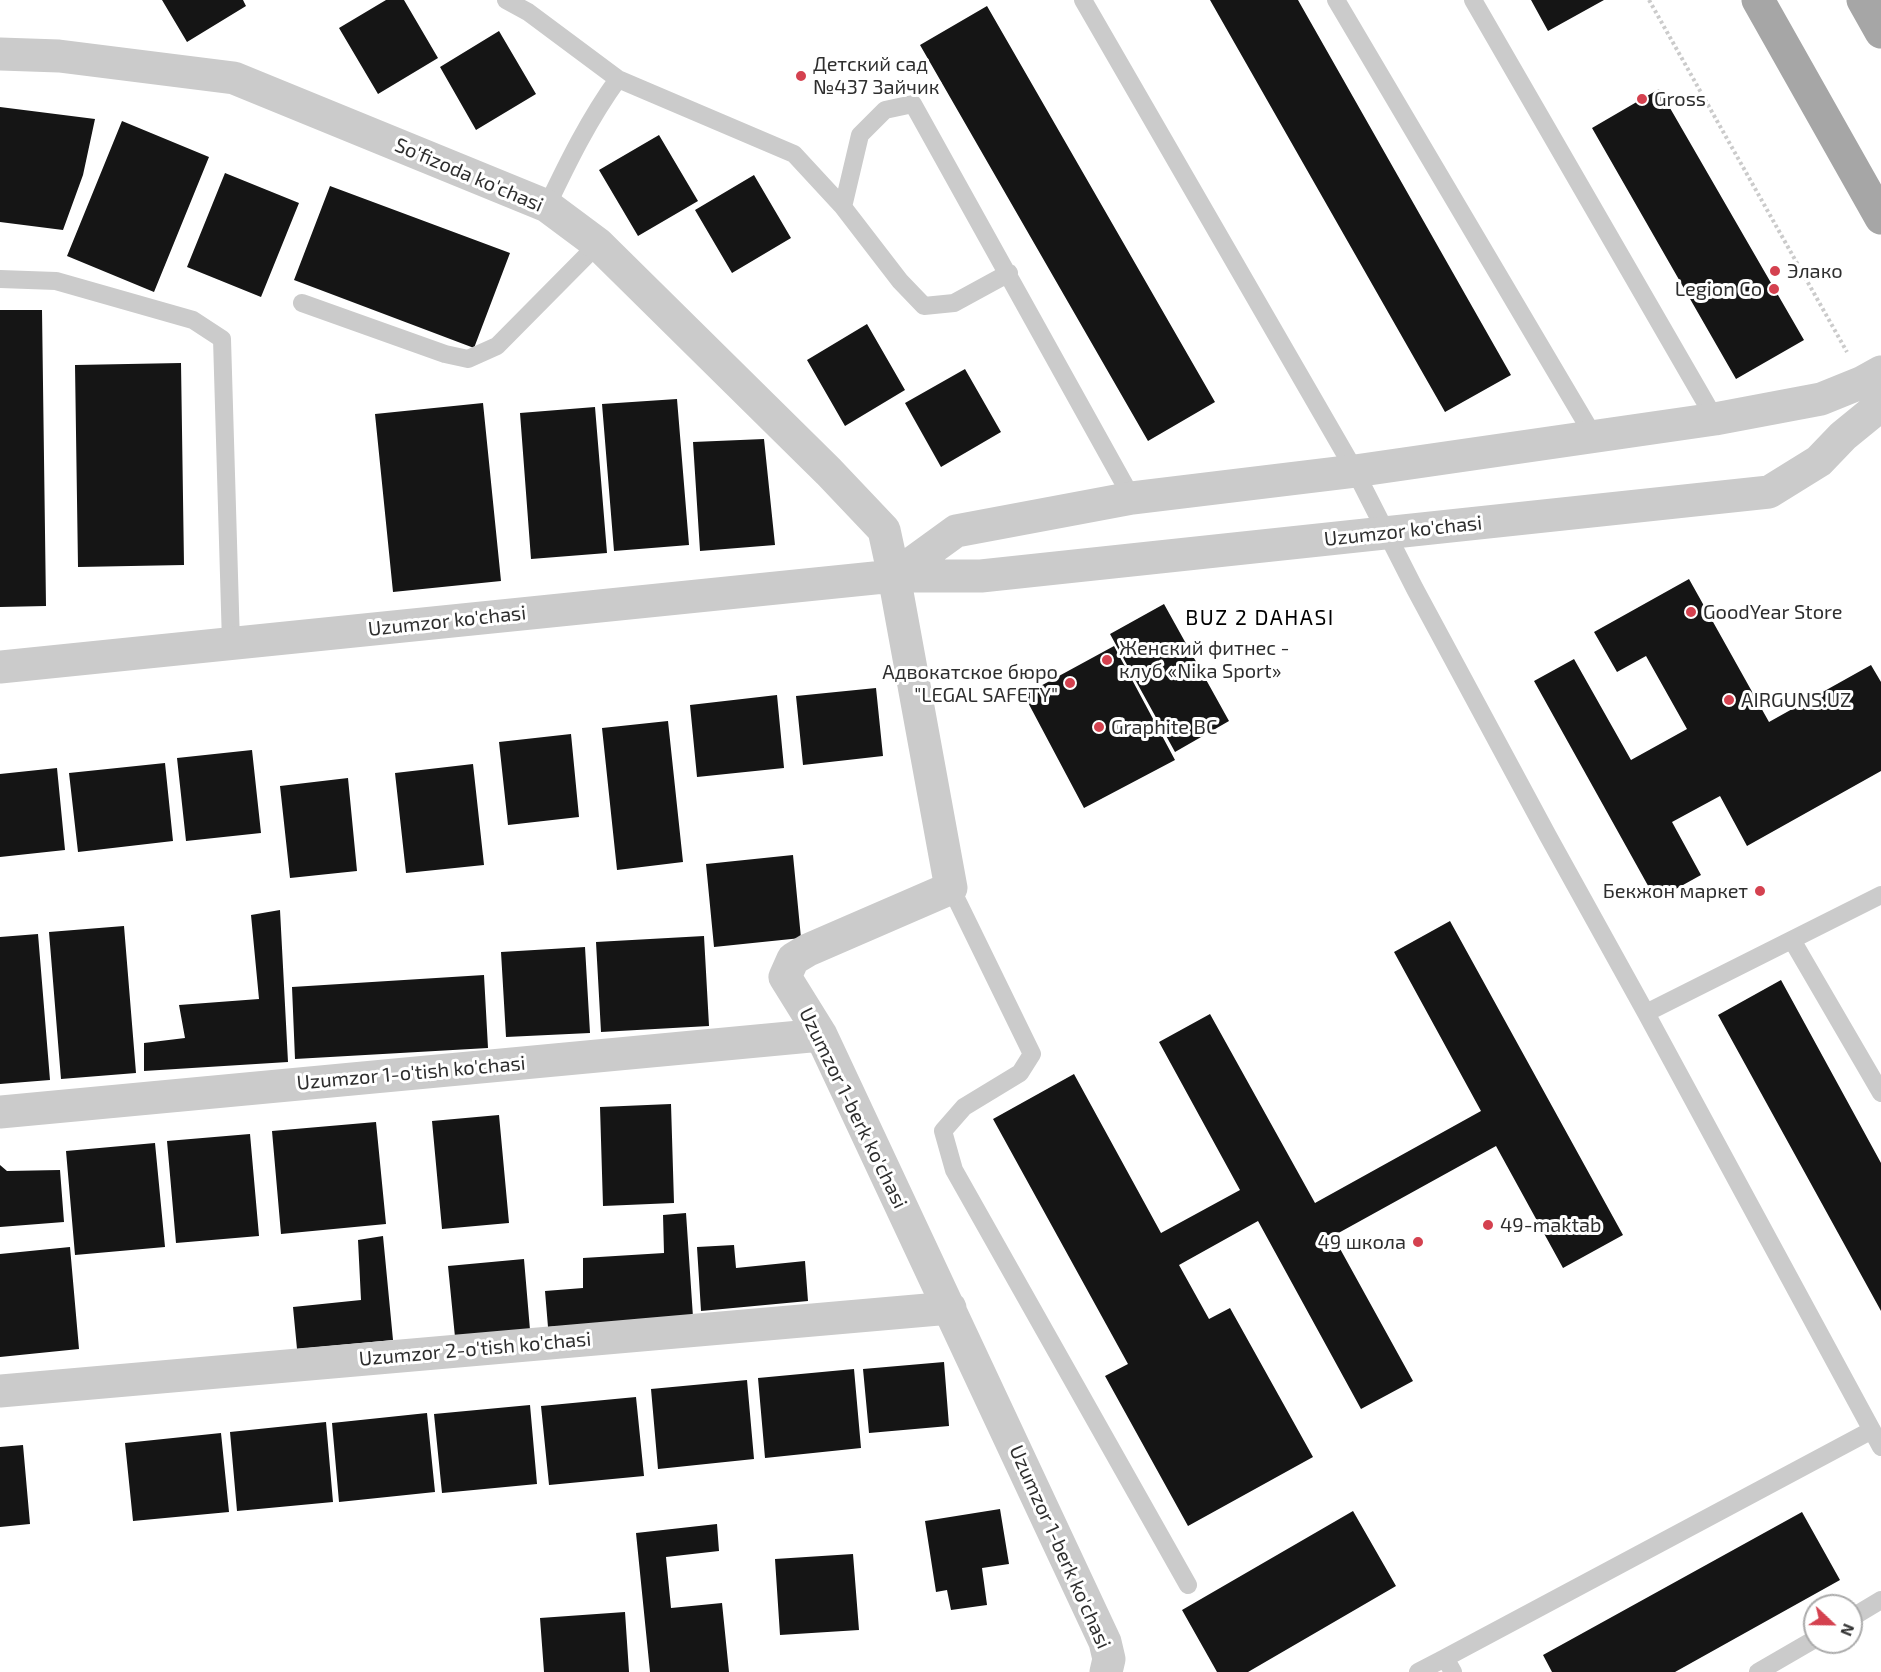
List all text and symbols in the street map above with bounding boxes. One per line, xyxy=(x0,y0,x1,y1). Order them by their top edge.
place label: Детский сад №437 Зайчик xyxy=(813,52,939,99)
marker: Детский сад №437 Зайчик xyxy=(794,69,808,83)
place label: Gross xyxy=(1654,87,1706,111)
marker: Gross xyxy=(1635,92,1649,106)
street label: So'fizoda ko'chasi xyxy=(391,133,547,217)
place label: Элако xyxy=(1787,259,1843,283)
marker: Элако xyxy=(1768,264,1782,278)
place label: Legion Co xyxy=(1675,277,1762,301)
marker: Legion Co xyxy=(1767,282,1781,296)
street label: Uzumzor ko'chasi xyxy=(1323,511,1483,551)
place label: GoodYear Store xyxy=(1703,600,1843,624)
street label: Uzumzor ko'chasi xyxy=(367,601,527,641)
district label: BUZ 2 DAHASI xyxy=(1185,605,1335,631)
marker: GoodYear Store xyxy=(1684,605,1698,619)
place label: Женский фитнес - клуб «Nika Sport» xyxy=(1119,636,1290,683)
marker: Женский фитнес - клуб «Nika Sport» xyxy=(1100,653,1114,667)
place label: Адвокатское бюро "LEGAL SAFETY" xyxy=(882,660,1058,707)
marker: Адвокатское бюро "LEGAL SAFETY" xyxy=(1063,676,1077,690)
place label: AIRGUNS.UZ xyxy=(1741,688,1851,712)
marker: AIRGUNS.UZ xyxy=(1722,693,1736,707)
place label: Graphite BC xyxy=(1111,715,1217,739)
marker: Graphite BC xyxy=(1092,720,1106,734)
place label: Бекжон маркет xyxy=(1603,879,1748,903)
marker: Бекжон маркет xyxy=(1753,884,1767,898)
street label: Uzumzor 1-berk ko'chasi xyxy=(794,1004,912,1212)
street label: Uzumzor 1-o'tish ko'chasi xyxy=(296,1051,526,1095)
place label: 49-maktab xyxy=(1500,1213,1601,1237)
marker: 49-maktab xyxy=(1481,1218,1495,1232)
place label: 49 школа xyxy=(1318,1230,1406,1254)
marker: 49 школа xyxy=(1411,1235,1425,1249)
street label: Uzumzor 2-o'tish ko'chasi xyxy=(358,1327,592,1371)
street label: Uzumzor 1-berk ko'chasi xyxy=(1004,1441,1116,1653)
north arrow xyxy=(1803,1594,1863,1654)
text: N xyxy=(1837,1621,1859,1639)

